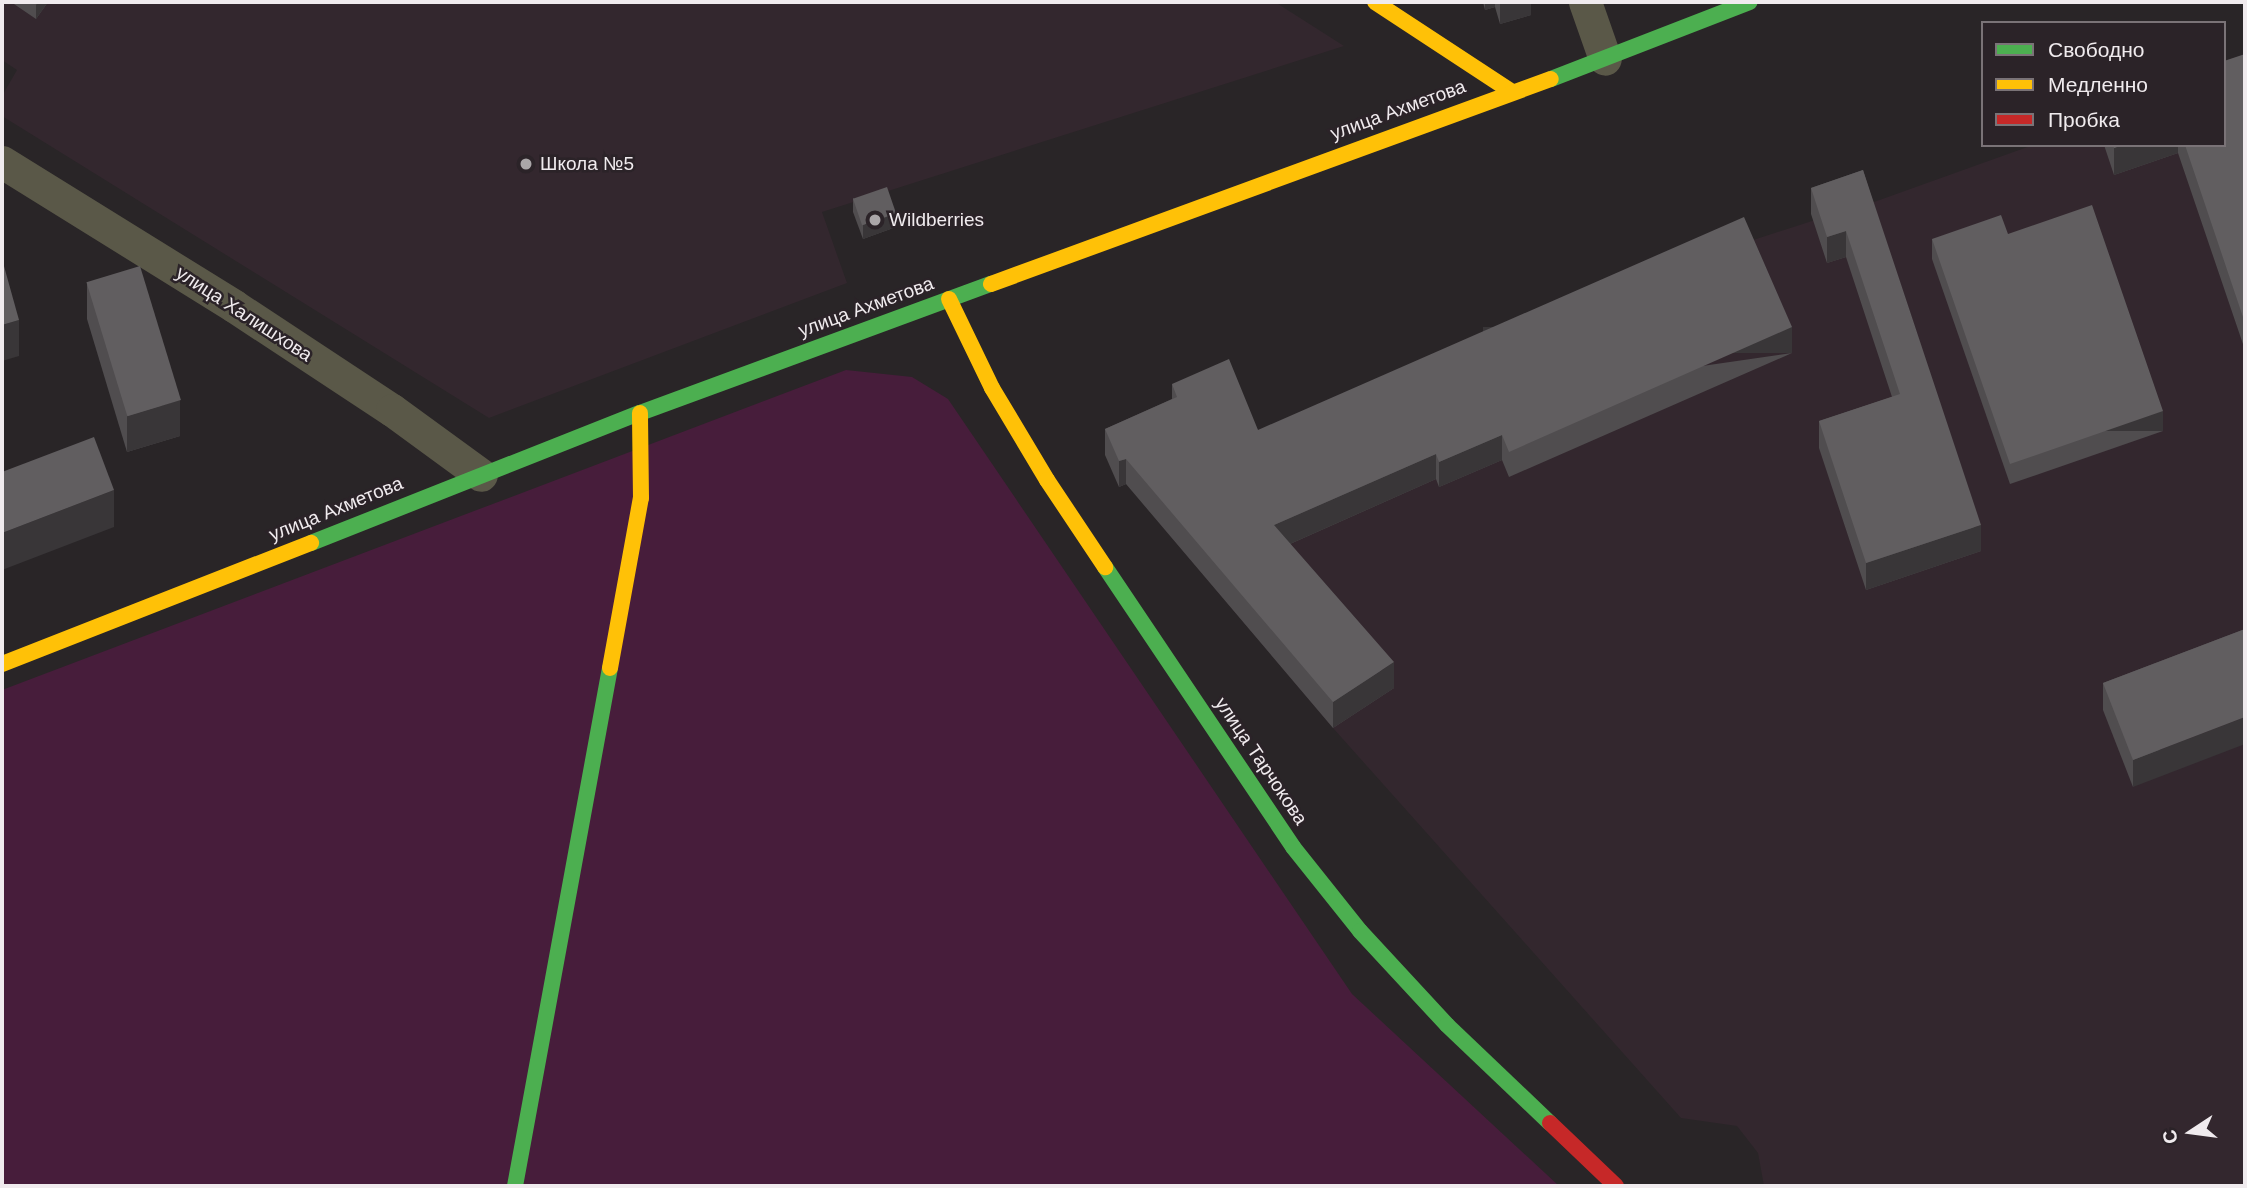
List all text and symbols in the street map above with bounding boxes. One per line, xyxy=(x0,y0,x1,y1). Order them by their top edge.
legend xyxy=(1981,21,2226,147)
text: Свободно xyxy=(2048,38,2145,61)
text: Медленно xyxy=(2048,73,2148,96)
street label: улица Ахметова xyxy=(1327,75,1469,145)
text: Пробка xyxy=(2048,108,2120,131)
place label: Школа №5 xyxy=(540,153,634,175)
marker: Школа №5 xyxy=(518,156,534,172)
place label: Wildberries xyxy=(889,209,984,231)
marker: Wildberries xyxy=(867,212,883,228)
street label: улица Халишхова xyxy=(172,261,316,367)
street label: улица Ахметова xyxy=(795,272,937,342)
street label: улица Ахметова xyxy=(266,472,406,546)
street label: улица Тарчокова xyxy=(1210,693,1312,829)
north arrow xyxy=(2156,1097,2226,1167)
text: С xyxy=(2158,1128,2182,1146)

